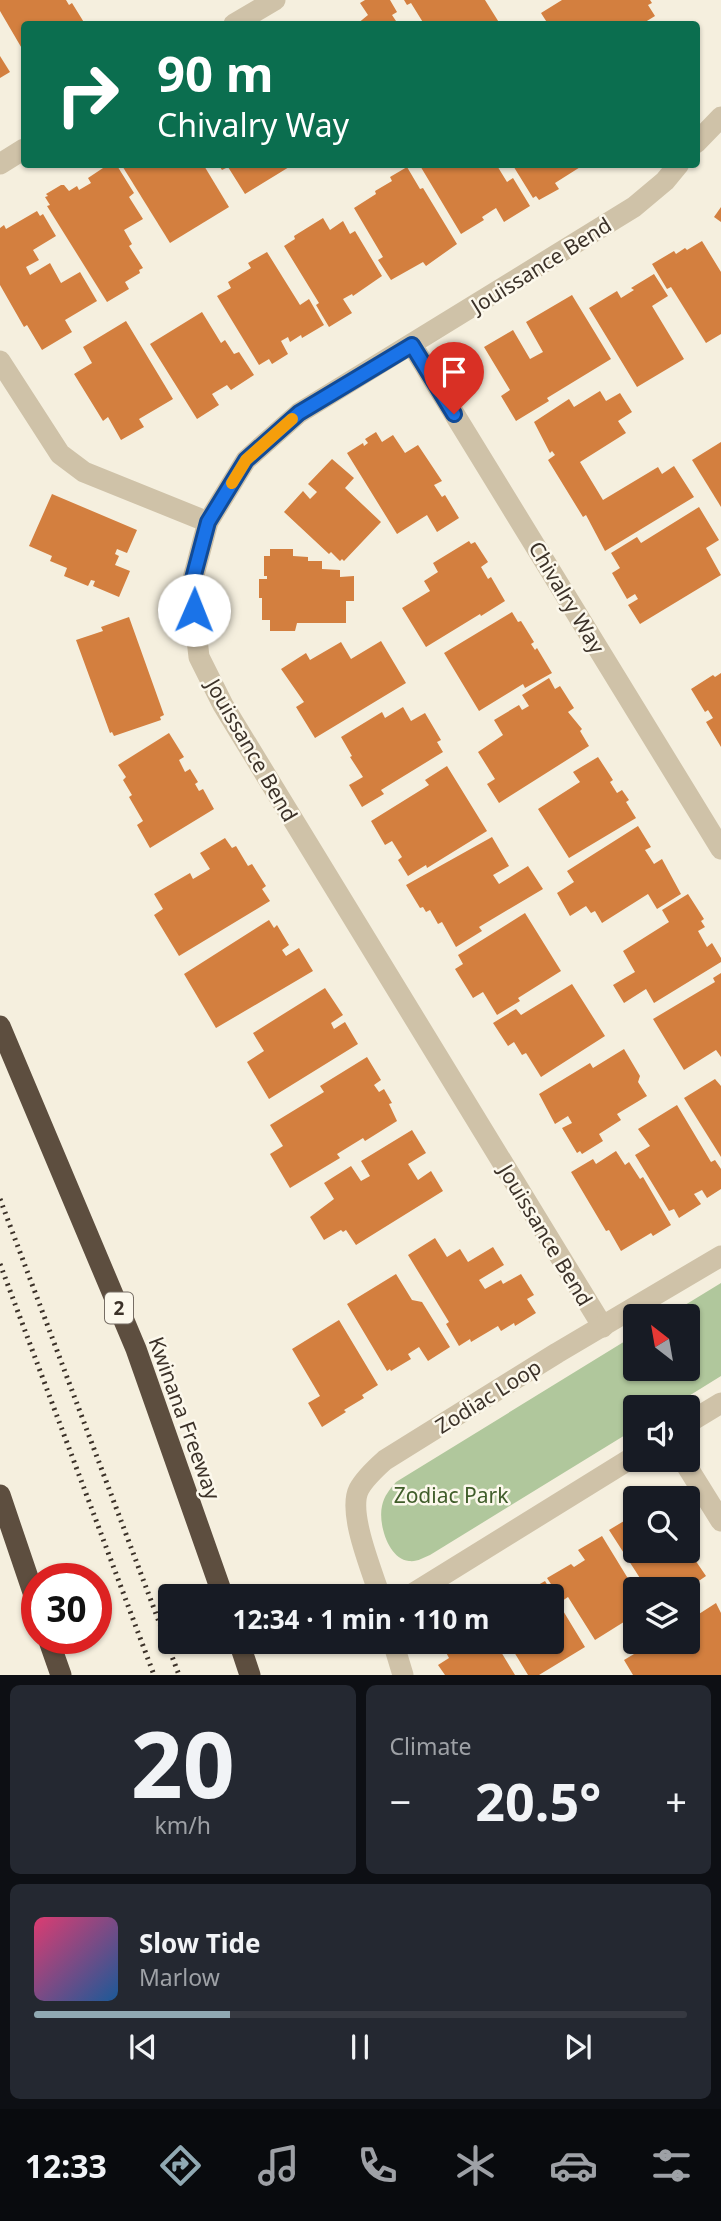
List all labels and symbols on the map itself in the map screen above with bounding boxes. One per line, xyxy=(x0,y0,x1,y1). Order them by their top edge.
street label: Jouissance Bend xyxy=(464,211,616,320)
pin xyxy=(424,342,484,414)
street label: Chivalry Way xyxy=(523,536,612,658)
position arrow xyxy=(157,573,231,647)
street label: Jouissance Bend xyxy=(199,672,304,826)
street label: Jouissance Bend xyxy=(492,1157,599,1311)
road number: 2 xyxy=(105,1292,133,1324)
north arrow xyxy=(623,1304,700,1381)
street label: Kwinana Freeway xyxy=(143,1333,228,1504)
street label: Zodiac Loop xyxy=(430,1352,546,1440)
park label: Zodiac Park xyxy=(394,1481,509,1509)
speed limit sign: 30 xyxy=(21,1563,112,1654)

